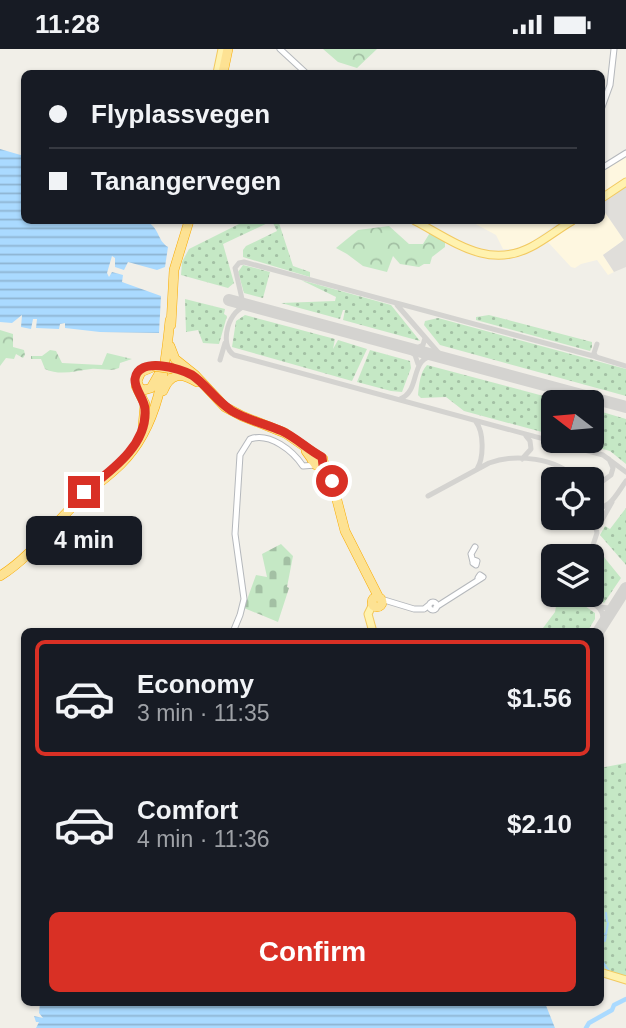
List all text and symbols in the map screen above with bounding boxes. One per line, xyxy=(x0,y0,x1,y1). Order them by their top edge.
text: 11:28 xyxy=(35,9,100,39)
text: Flyplassvegen xyxy=(91,99,270,129)
text: Tanangervegen xyxy=(91,166,281,196)
north arrow xyxy=(541,390,604,453)
map controls xyxy=(541,390,604,607)
route start xyxy=(316,465,348,497)
button: locate xyxy=(541,467,604,530)
route end xyxy=(68,476,100,508)
callout: 4 min xyxy=(26,516,142,565)
text: 4 min xyxy=(54,527,114,553)
button: layers xyxy=(541,544,604,607)
icon: car xyxy=(53,667,116,730)
text: Economy xyxy=(137,669,254,699)
text: $1.56 xyxy=(507,683,572,713)
text: 3 min · 11:35 xyxy=(137,700,270,726)
icon: car xyxy=(53,793,116,856)
text: Comfort xyxy=(137,795,238,825)
text: $2.10 xyxy=(507,809,572,839)
text: 4 min · 11:36 xyxy=(137,826,270,852)
button: Confirm xyxy=(49,912,576,992)

